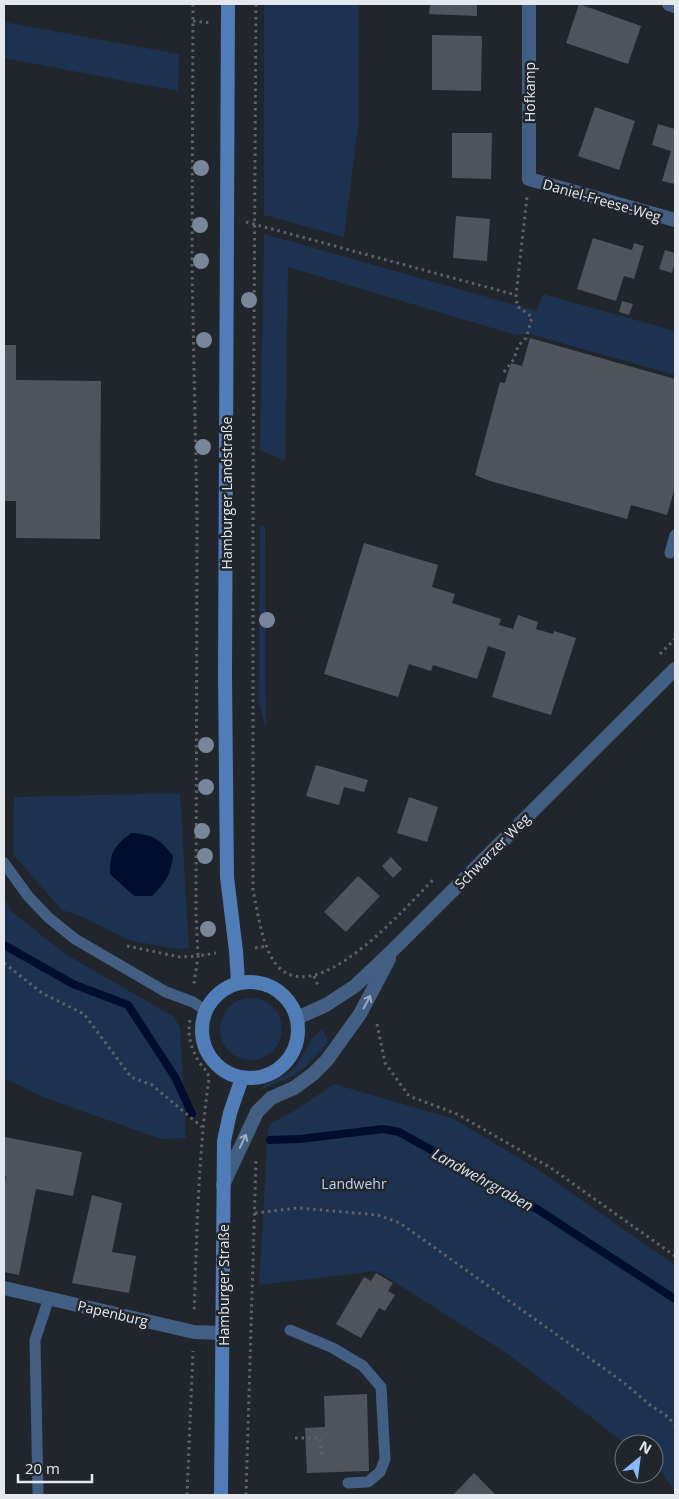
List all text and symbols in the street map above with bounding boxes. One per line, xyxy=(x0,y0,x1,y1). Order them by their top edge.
street label: Hofkamp xyxy=(520,62,539,122)
street label: Daniel-Freese-Weg xyxy=(541,174,664,226)
street label: Hamburger Landstraße xyxy=(217,417,236,569)
street label: Schwarzer Weg xyxy=(450,809,534,893)
one-way arrow xyxy=(362,995,372,1009)
one-way arrow xyxy=(239,1134,249,1149)
water label: Landwehrgraben xyxy=(429,1143,537,1215)
park label: Landwehr xyxy=(321,1174,387,1193)
street label: Hamburger Straße xyxy=(214,1224,233,1346)
street label: Papenburg xyxy=(76,1296,150,1330)
north arrow xyxy=(614,1434,664,1484)
text: N xyxy=(636,1436,655,1458)
scale bar xyxy=(18,1452,91,1484)
text: 20 m xyxy=(25,1458,60,1478)

